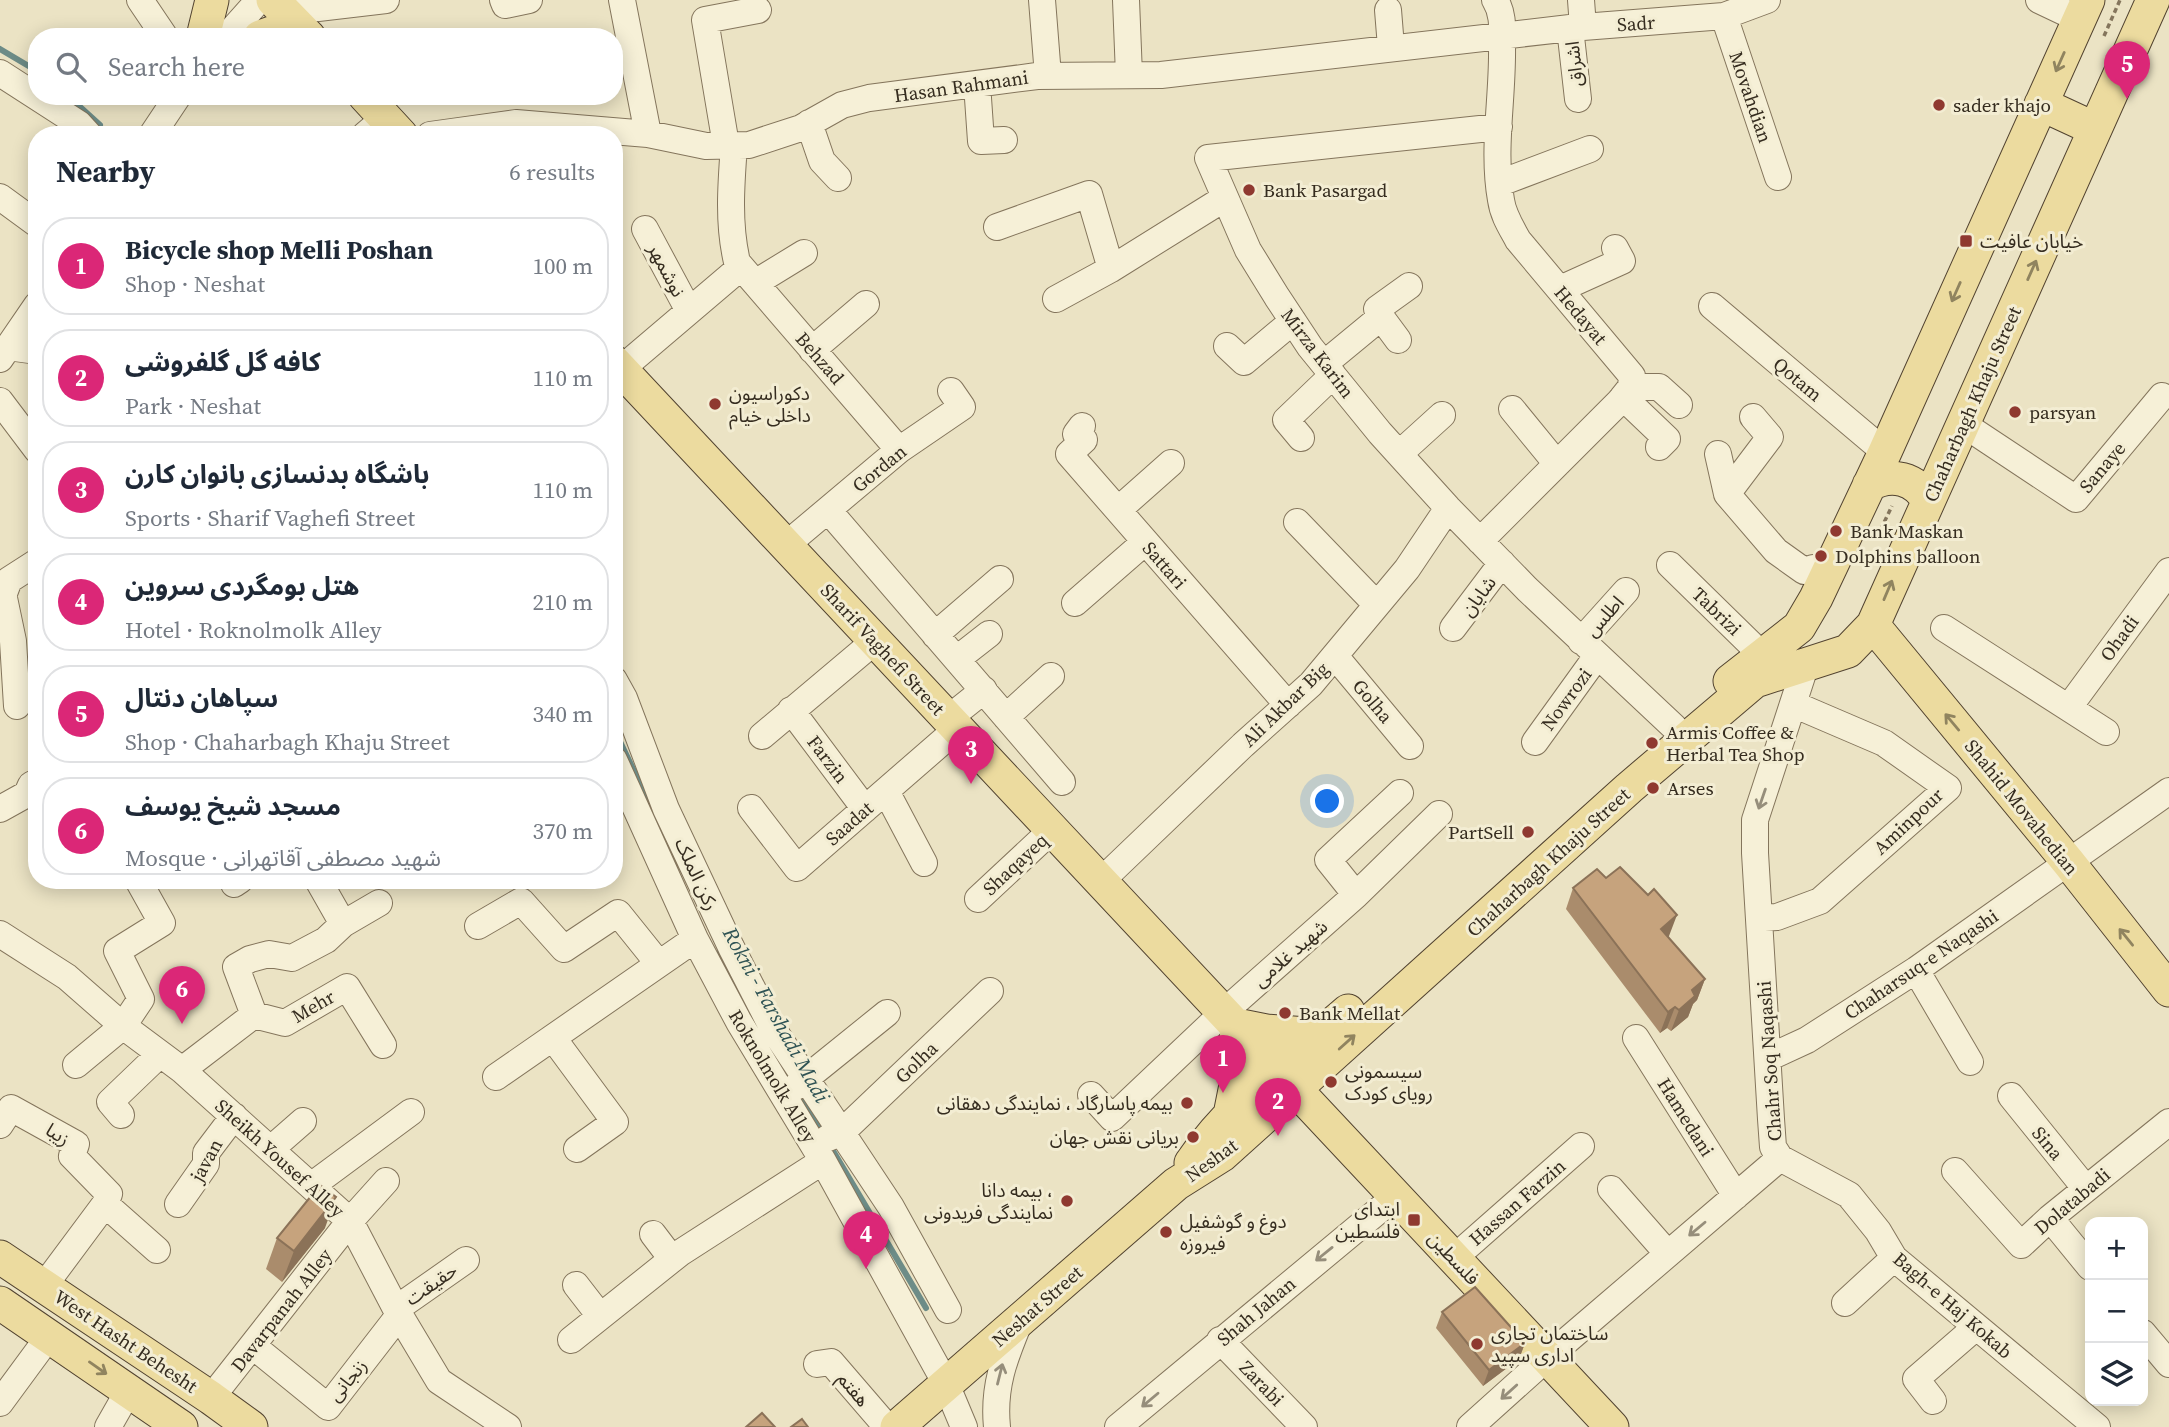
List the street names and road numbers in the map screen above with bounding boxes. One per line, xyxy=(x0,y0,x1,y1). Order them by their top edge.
street label: Sadr xyxy=(1616,9,1656,37)
street label: اشراق xyxy=(1559,40,1589,88)
street label: Movahdian xyxy=(1723,48,1779,146)
street label: Hasan Rahmani xyxy=(892,64,1030,108)
street label: نوشمهر xyxy=(642,238,692,301)
street label: Hedayat xyxy=(1549,280,1614,351)
street label: Chaharbagh Khaju Street xyxy=(1917,301,2027,506)
street label: Mirza Karim xyxy=(1276,303,1360,403)
street label: Behzad xyxy=(790,326,850,390)
street label: Qotam xyxy=(1768,351,1828,407)
street label: Sanaye xyxy=(2073,436,2131,498)
street label: Gordan xyxy=(846,438,912,498)
street label: Sattari xyxy=(1137,536,1193,595)
street label: شایان xyxy=(1454,570,1502,622)
street label: Sharif Vaghefi Street xyxy=(815,578,951,721)
street label: Tabrizi xyxy=(1687,581,1748,641)
street label: اطلس xyxy=(1579,590,1629,642)
street label: Ohadi xyxy=(2094,609,2145,666)
street label: Ali Akbar Big xyxy=(1236,656,1334,752)
street label: Nowrozi xyxy=(1535,662,1598,735)
street label: Golha xyxy=(1347,674,1399,729)
street label: Farzin xyxy=(801,730,855,788)
street label: Shahid Movahedian xyxy=(1959,734,2085,880)
street label: Chaharbagh Khaju Street xyxy=(1461,781,1636,942)
street label: Aminpour xyxy=(1867,782,1949,860)
street label: Saadat xyxy=(820,794,879,851)
street label: Shaqayeq xyxy=(977,827,1053,901)
street label: رکن الملک xyxy=(669,834,725,914)
street label: Chaharsuq-e Naqashi xyxy=(1839,903,2003,1025)
street label: شهید غلامی xyxy=(1247,913,1333,993)
street label: Chahr Soq Naqashi xyxy=(1750,980,1788,1142)
street label: Mehr xyxy=(287,983,339,1029)
street label: Roknolmolk Alley xyxy=(723,1004,823,1148)
street label: Golha xyxy=(889,1035,943,1089)
street label: Hamedani xyxy=(1652,1073,1721,1162)
street label: Sheikh Yousef Alley xyxy=(210,1093,350,1223)
street label: زیبا xyxy=(41,1117,75,1151)
street label: Sina xyxy=(2026,1121,2070,1166)
street label: Neshat xyxy=(1180,1132,1243,1188)
street label: javan xyxy=(183,1134,228,1188)
street label: Hassan Farzin xyxy=(1463,1153,1571,1251)
street label: Dolatabadi xyxy=(2028,1161,2116,1240)
street label: فلسطین xyxy=(1422,1225,1486,1291)
street label: Davarpanah Alley xyxy=(224,1242,338,1377)
street label: Bagh-e Haj Kokab xyxy=(1888,1246,2018,1364)
street label: حقیقت xyxy=(400,1257,462,1311)
street label: Neshat Street xyxy=(986,1259,1089,1353)
street label: Shah Jahan xyxy=(1211,1270,1301,1352)
street label: West Hasht Behesht xyxy=(49,1283,204,1399)
street label: زنجانی xyxy=(322,1353,372,1407)
street label: Zarabi xyxy=(1234,1354,1290,1412)
street label: هفتم xyxy=(830,1366,876,1413)

